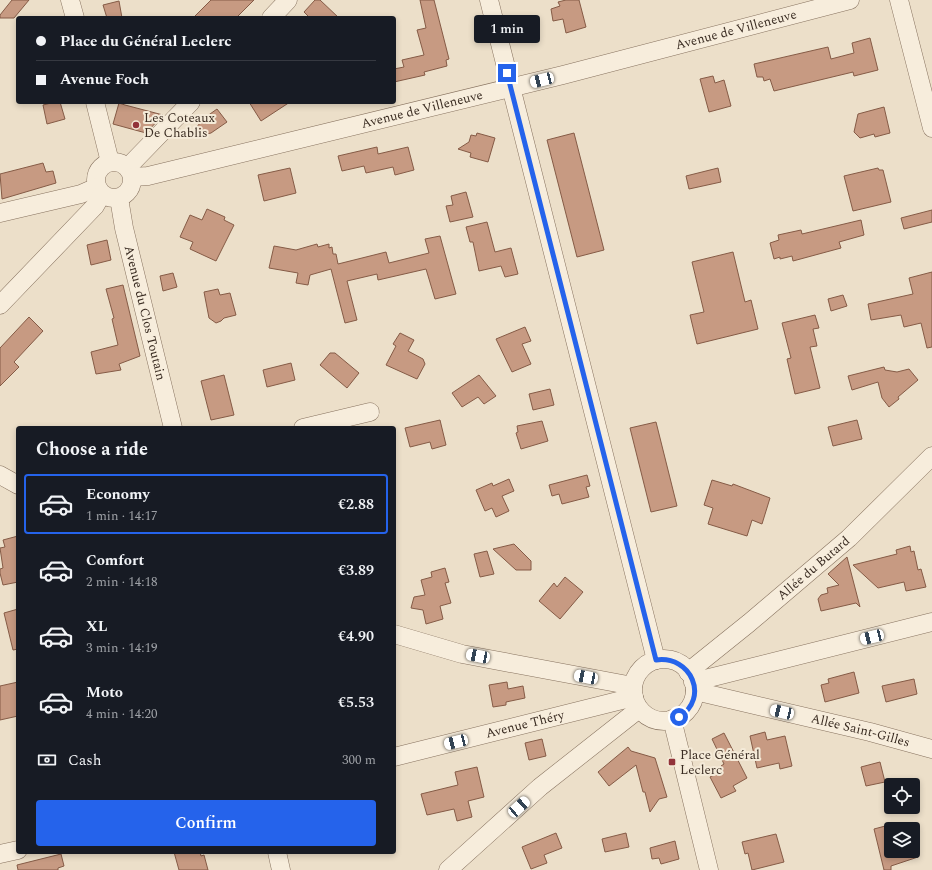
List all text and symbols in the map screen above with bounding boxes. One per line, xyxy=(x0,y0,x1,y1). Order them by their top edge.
street label: Avenue de Villeneuve xyxy=(673,4,799,55)
callout: 1 min xyxy=(474,15,540,43)
text: 1 min xyxy=(490,19,524,39)
text: Place du Général Leclerc xyxy=(60,30,232,53)
route end xyxy=(498,64,516,82)
text: Avenue Foch xyxy=(60,68,149,91)
car xyxy=(529,71,555,89)
street label: Avenue de Villeneuve xyxy=(359,85,485,134)
place label: Les Coteaux De Chablis xyxy=(144,108,215,143)
marker: Les Coteaux De Chablis xyxy=(131,120,141,130)
street label: Avenue du Clos Toutain xyxy=(119,244,171,383)
text: Choose a ride xyxy=(36,436,148,463)
text: Economy xyxy=(86,483,150,506)
icon: car xyxy=(38,486,74,522)
text: €2.88 xyxy=(338,493,374,516)
text: 1 min · 14:17 xyxy=(86,506,158,526)
street label: Allée du Butard xyxy=(773,531,854,605)
text: Comfort xyxy=(86,549,144,572)
icon: car xyxy=(38,552,74,588)
text: €3.89 xyxy=(338,559,374,582)
text: 2 min · 14:18 xyxy=(86,572,158,592)
text: XL xyxy=(86,615,107,638)
icon: car xyxy=(38,618,74,654)
text: €4.90 xyxy=(338,625,374,648)
car xyxy=(859,628,885,646)
text: 3 min · 14:19 xyxy=(86,638,158,658)
car xyxy=(465,648,491,664)
car xyxy=(573,669,599,685)
text: Moto xyxy=(86,681,123,704)
icon: car xyxy=(38,684,74,720)
text: €5.53 xyxy=(338,691,374,714)
car xyxy=(769,703,795,721)
text: 4 min · 14:20 xyxy=(86,704,158,724)
street label: Avenue Théry xyxy=(484,705,567,744)
route start xyxy=(670,708,688,726)
street label: Allée Saint-Gilles xyxy=(809,709,912,752)
car xyxy=(443,733,469,751)
place label: Place Général Leclerc xyxy=(680,745,760,780)
icon: cash xyxy=(36,749,58,771)
text: Cash xyxy=(68,749,101,772)
text: 300 m xyxy=(342,750,376,770)
marker: Place Général Leclerc xyxy=(667,757,677,767)
map controls xyxy=(884,778,920,858)
button: locate xyxy=(884,778,920,814)
car xyxy=(506,795,532,819)
button: Confirm xyxy=(36,800,376,846)
button: layers xyxy=(884,822,920,858)

